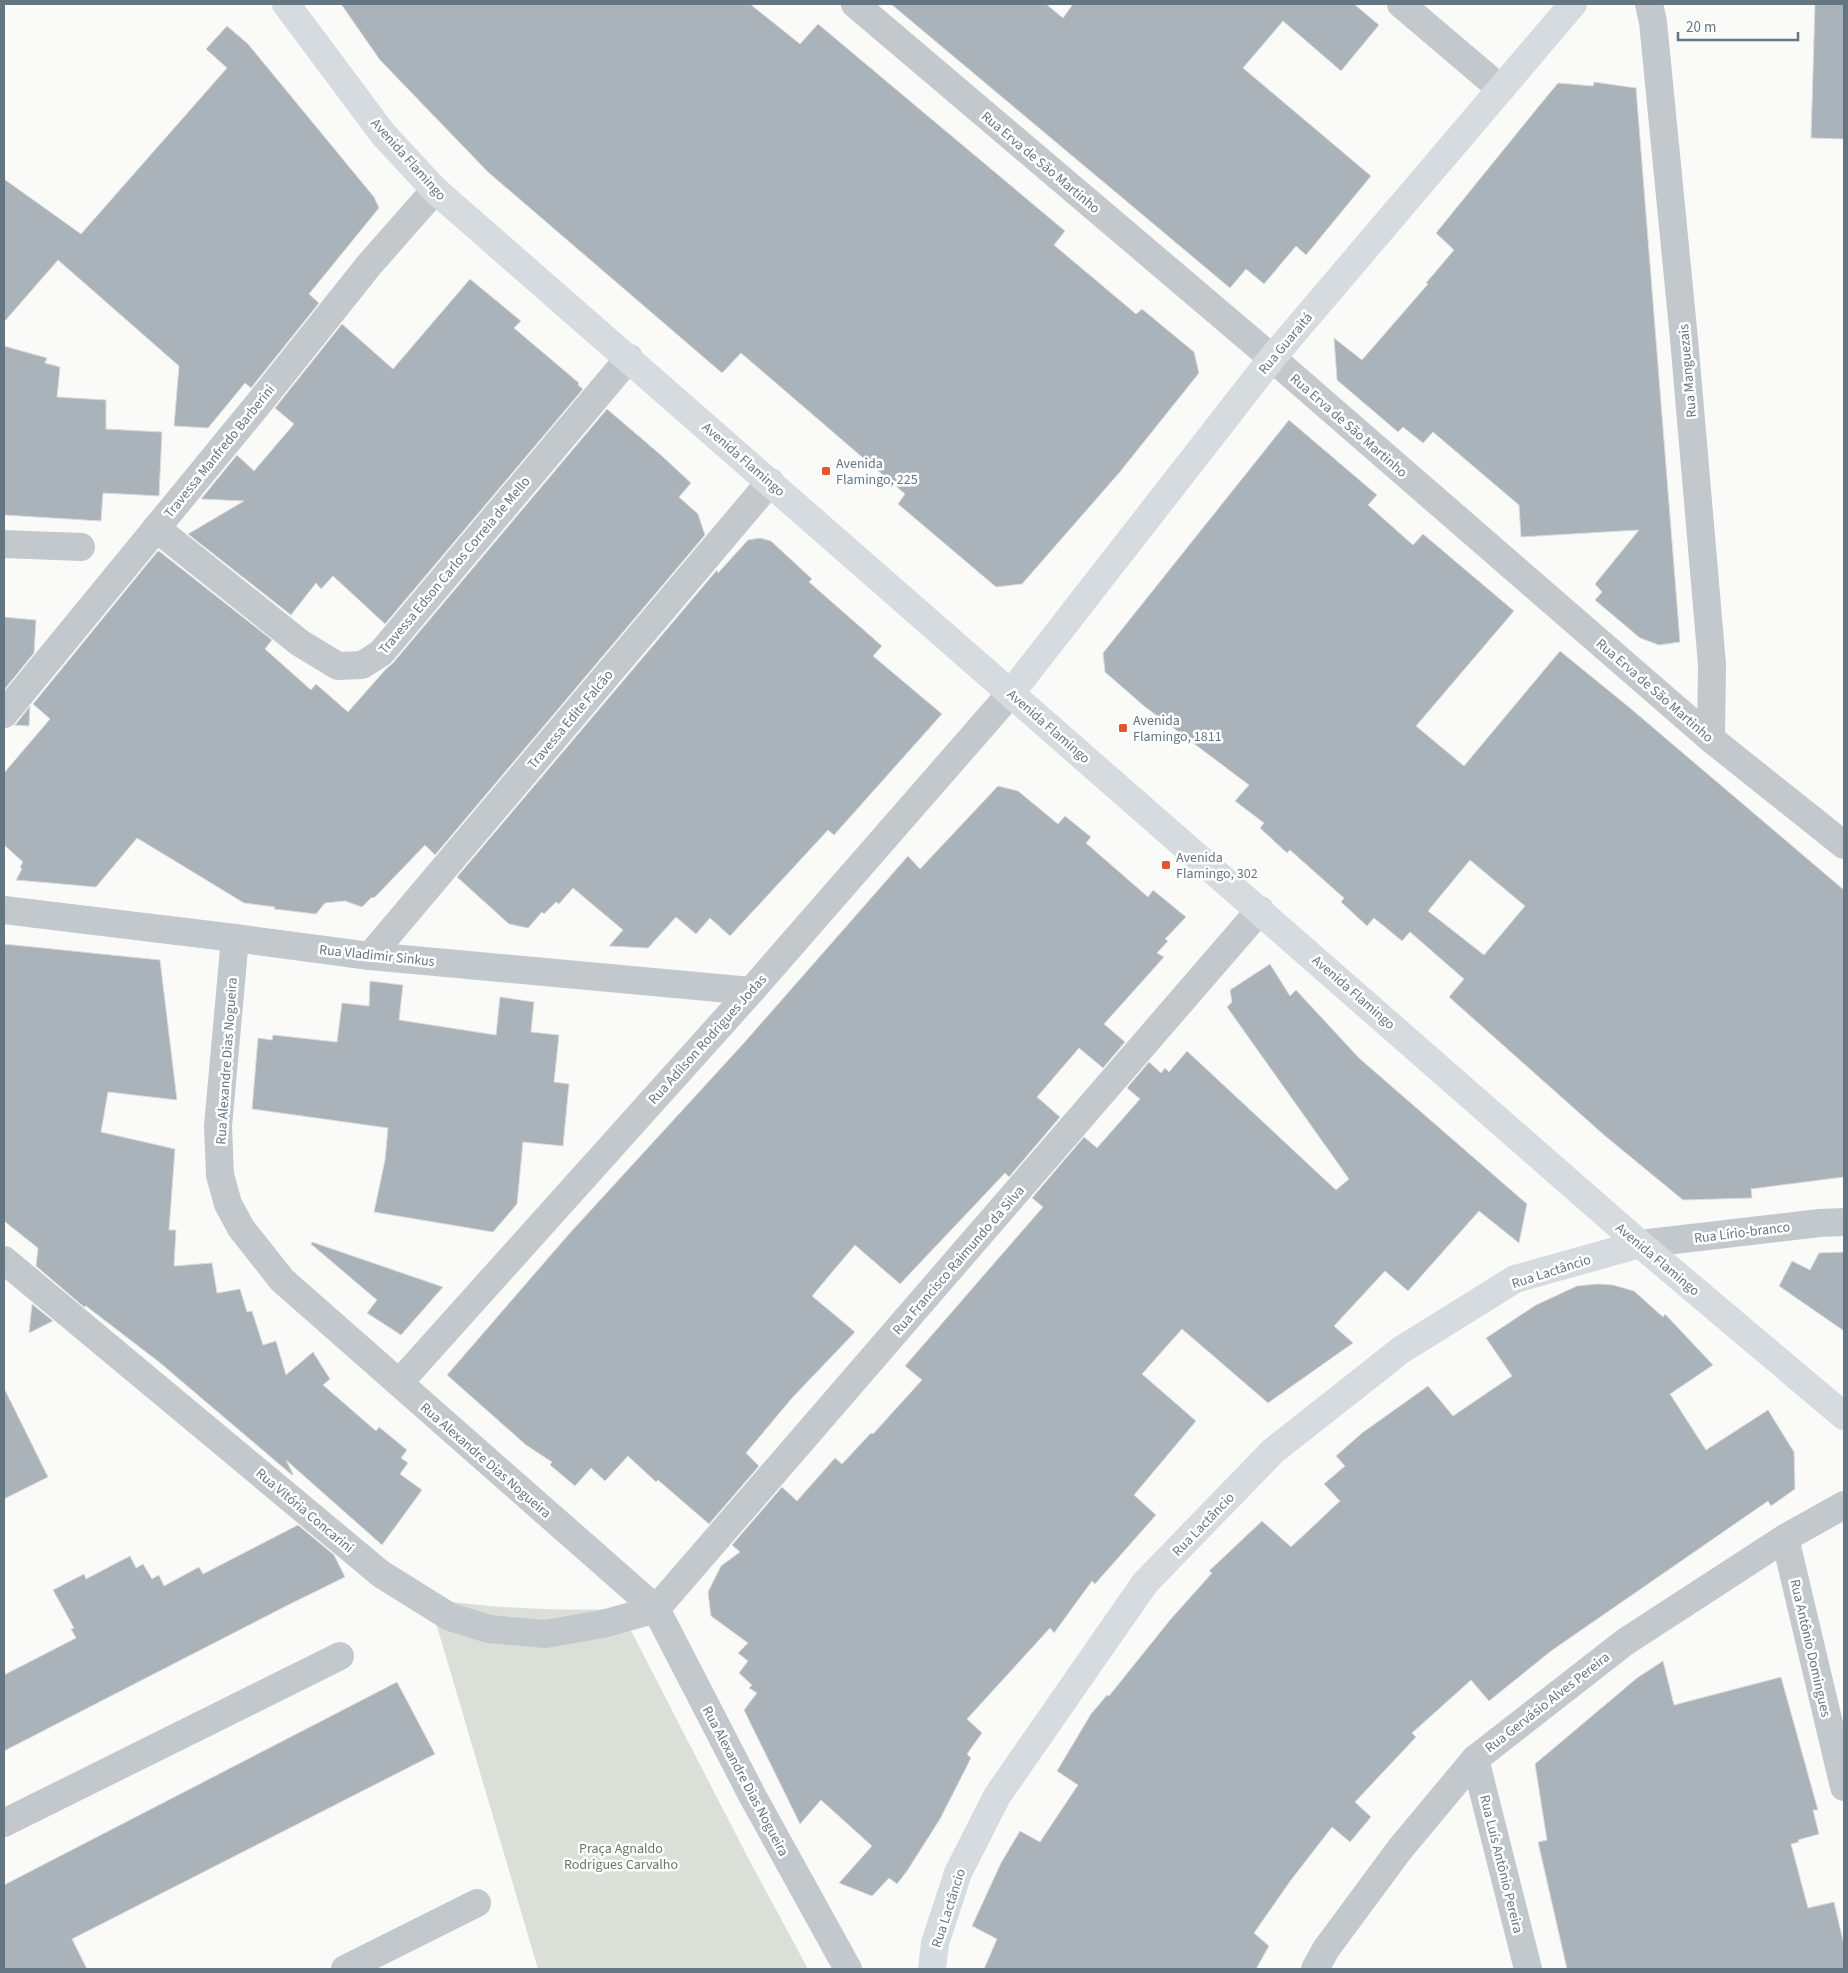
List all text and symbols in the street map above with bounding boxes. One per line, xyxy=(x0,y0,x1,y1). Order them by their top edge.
scale bar xyxy=(1678,10,1798,42)
text: 20 m xyxy=(1686,17,1716,38)
street label: Rua Erva de São Martinho xyxy=(977,107,1104,219)
street label: Avenida Flamingo xyxy=(366,114,451,205)
street label: Rua Guaraitá xyxy=(1254,308,1318,379)
street label: Rua Manguezais xyxy=(1674,323,1702,419)
street label: Rua Erva de São Martinho xyxy=(1285,369,1411,482)
street label: Travessa Manfredo Barberini xyxy=(160,381,280,523)
street label: Avenida Flamingo xyxy=(697,418,789,502)
place label: Avenida Flamingo, 225 xyxy=(836,454,918,490)
marker: Avenida Flamingo, 225 xyxy=(820,465,832,477)
street label: Travessa Edson Carlos Correia de Mello xyxy=(374,472,535,659)
street label: Rua Erva de São Martinho xyxy=(1591,634,1717,747)
street label: Travessa Edite Falcão xyxy=(523,666,618,774)
street label: Avenida Flamingo xyxy=(1002,685,1094,769)
place label: Avenida Flamingo, 1811 xyxy=(1133,711,1222,747)
marker: Avenida Flamingo, 1811 xyxy=(1117,722,1129,734)
place label: Avenida Flamingo, 302 xyxy=(1176,848,1258,884)
marker: Avenida Flamingo, 302 xyxy=(1160,859,1172,871)
street label: Rua Vladimir Sinkus xyxy=(318,940,436,972)
street label: Avenida Flamingo xyxy=(1307,951,1399,1035)
street label: Rua Adílson Rodrigues Jodas xyxy=(644,970,772,1109)
street label: Rua Alexandre Dias Nogueira xyxy=(211,977,243,1145)
street label: Rua Francisco Raimundo da Silva xyxy=(888,1182,1029,1340)
street label: Rua Lírio-branco xyxy=(1693,1217,1791,1249)
street label: Avenida Flamingo xyxy=(1611,1219,1704,1301)
street label: Rua Lactâncio xyxy=(1509,1250,1593,1294)
street label: Rua Alexandre Dias Nogueira xyxy=(416,1398,555,1523)
street label: Rua Vitória Concarini xyxy=(251,1464,358,1558)
street label: Rua Lactâncio xyxy=(1168,1488,1239,1561)
street label: Rua Antônio Domingues xyxy=(1784,1577,1836,1719)
street label: Rua Gervásio Alves Pereira xyxy=(1481,1648,1614,1758)
street label: Rua Alexandre Dias Nogueira xyxy=(697,1703,793,1860)
street label: Rua Luís Antônio Pereira xyxy=(1474,1793,1528,1936)
park label: Praça Agnaldo Rodrigues Carvalho xyxy=(564,1839,678,1875)
street label: Rua Lactâncio xyxy=(927,1866,971,1950)

